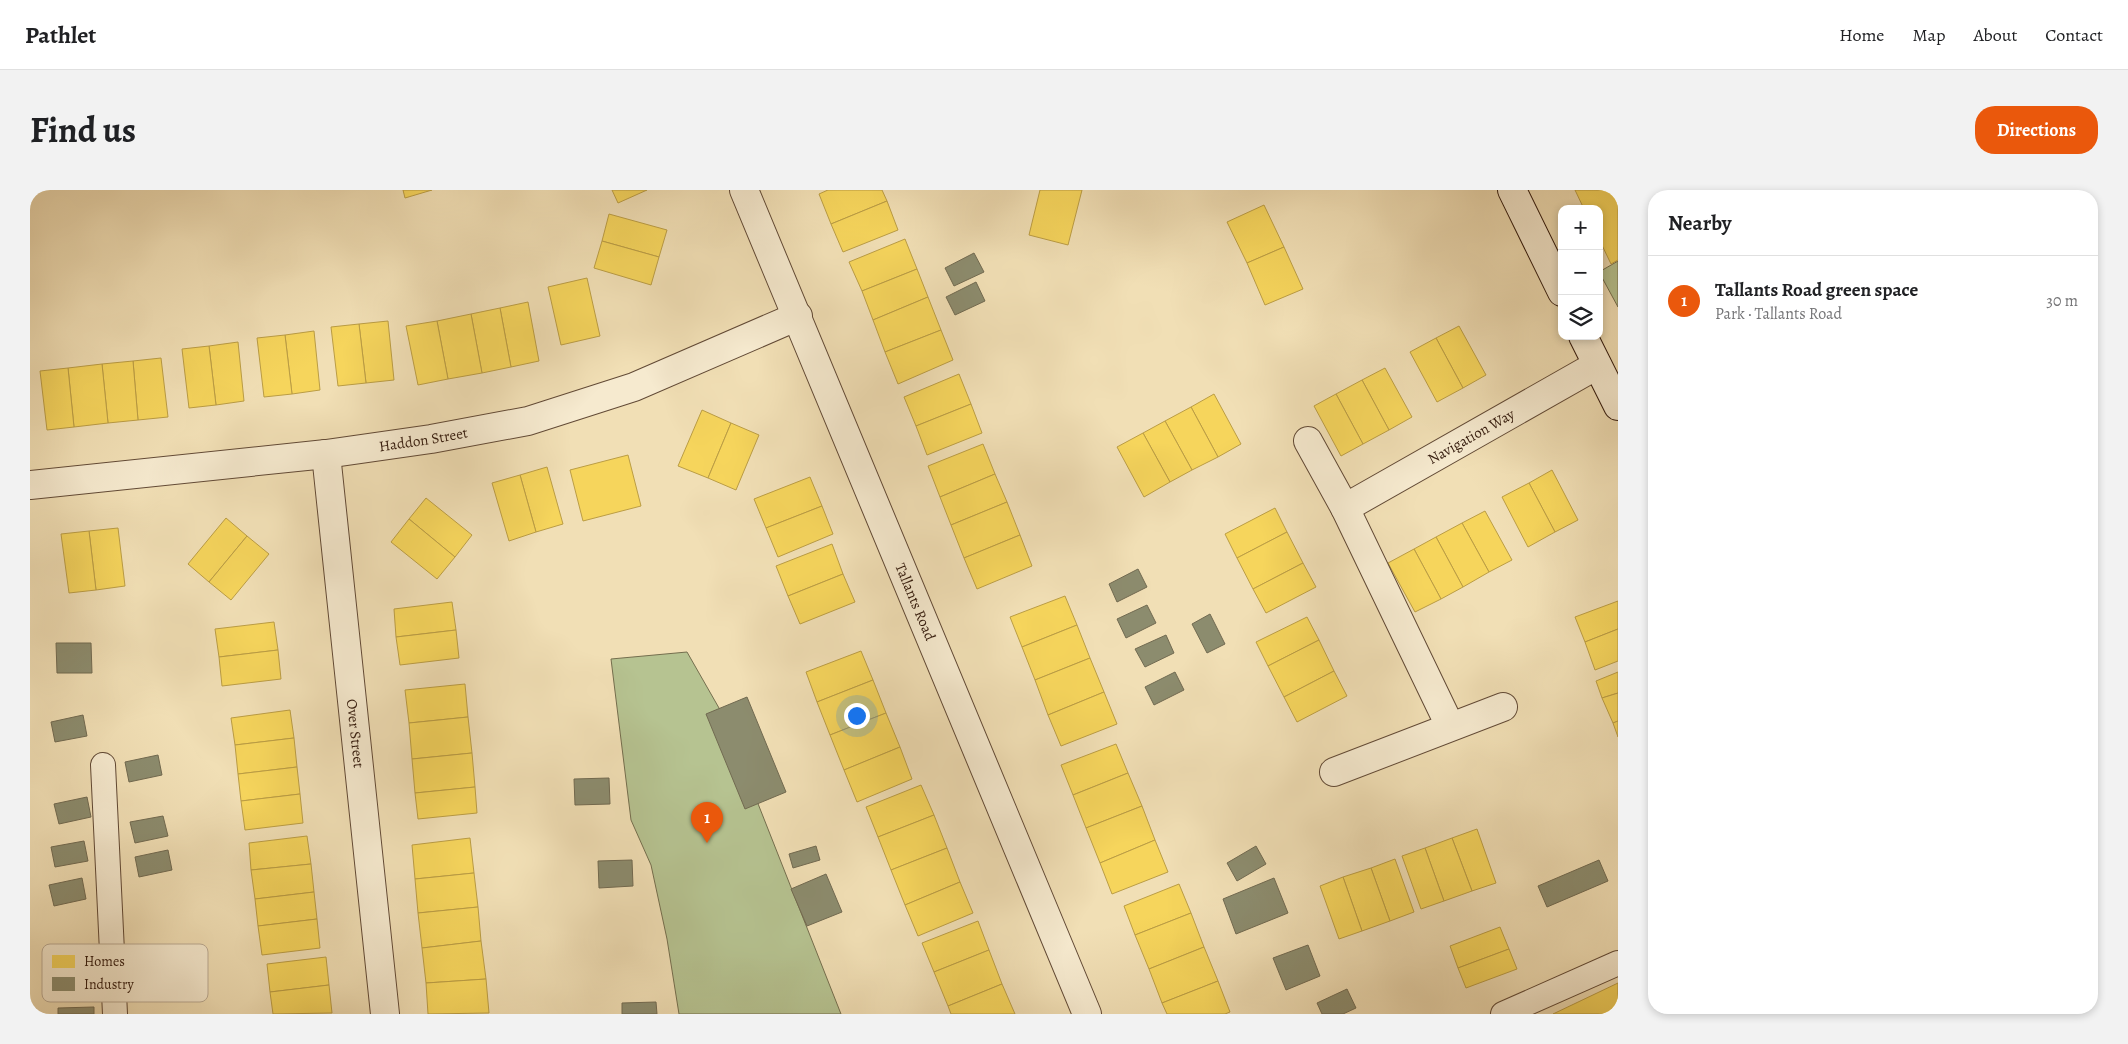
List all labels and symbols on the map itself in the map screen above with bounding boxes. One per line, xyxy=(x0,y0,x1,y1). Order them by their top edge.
street label: Navigation Way xyxy=(1424,404,1518,469)
street label: Haddon Street xyxy=(378,422,469,456)
street label: Tallants Road xyxy=(890,560,941,644)
street label: Over Street xyxy=(342,698,369,769)
your location xyxy=(844,703,870,729)
pin: 1 xyxy=(691,802,723,843)
legend xyxy=(42,944,208,1002)
text: Homes xyxy=(84,952,125,971)
text: Industry xyxy=(84,975,134,994)

